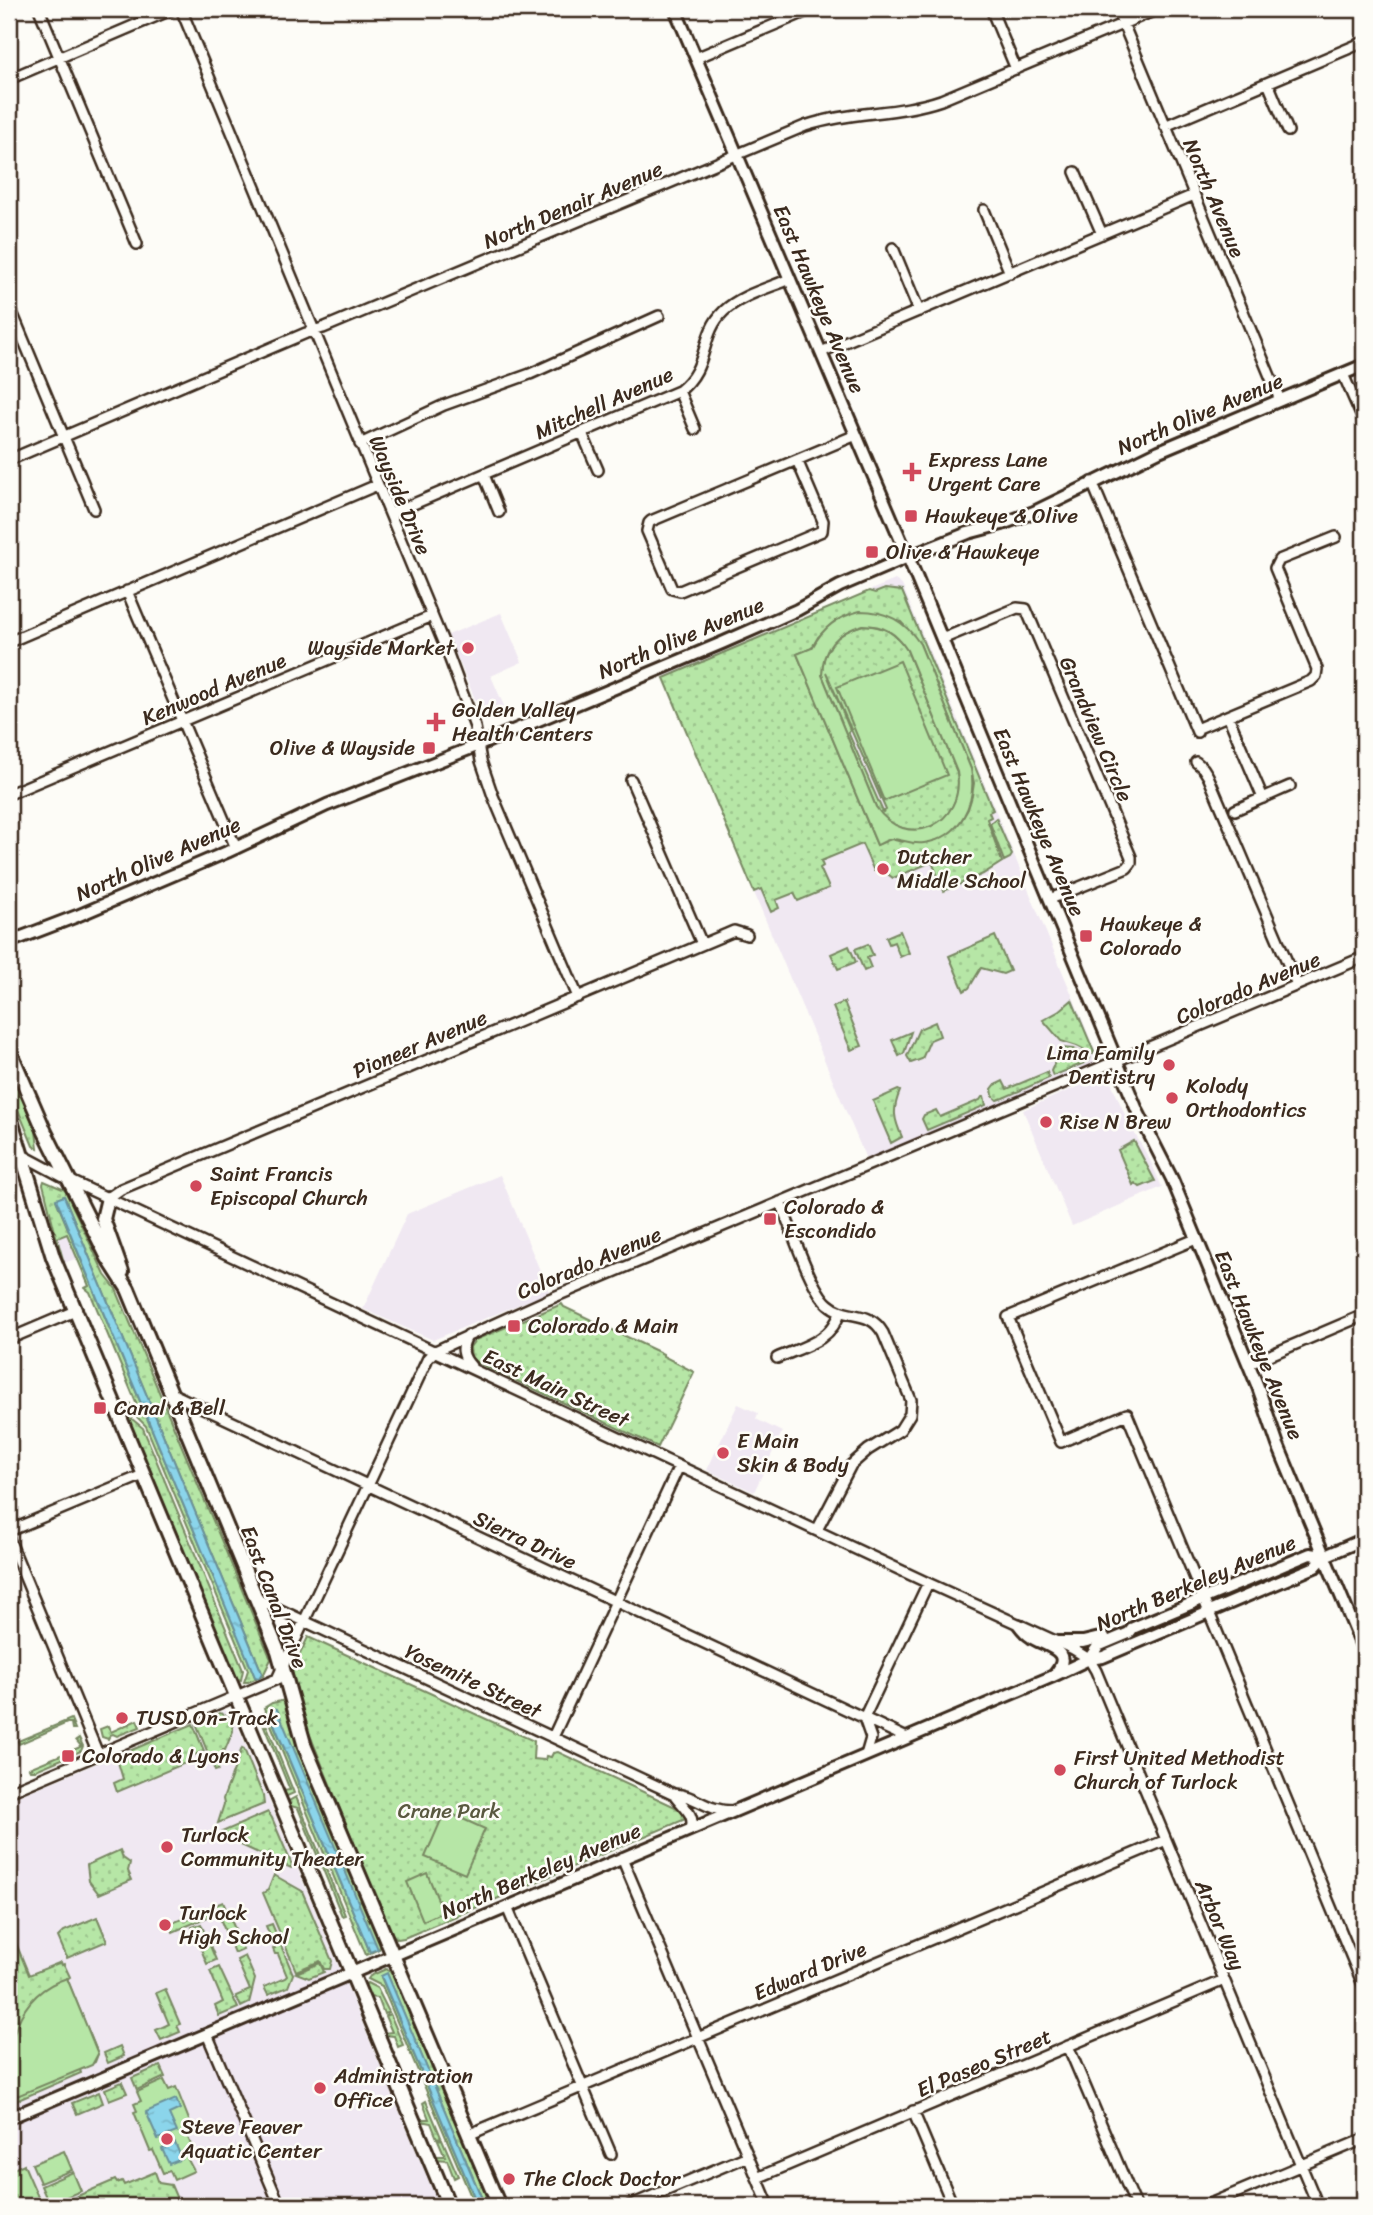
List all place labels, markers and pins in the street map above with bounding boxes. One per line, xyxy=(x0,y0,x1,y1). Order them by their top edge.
place label: Express Lane Urgent Care xyxy=(928,441,1047,503)
marker: Express Lane Urgent Care xyxy=(902,462,922,482)
place label: Hawkeye & Olive xyxy=(925,497,1078,535)
marker: Hawkeye & Olive xyxy=(903,508,919,524)
place label: Olive & Hawkeye xyxy=(886,533,1040,571)
marker: Olive & Hawkeye xyxy=(864,544,880,560)
place label: Wayside Market xyxy=(308,629,456,667)
marker: Wayside Market xyxy=(460,640,476,656)
place label: Golden Valley Health Centers xyxy=(452,691,593,753)
marker: Golden Valley Health Centers xyxy=(426,712,446,732)
place label: Olive & Wayside xyxy=(270,729,415,767)
marker: Olive & Wayside xyxy=(421,740,437,756)
place label: Dutcher Middle School xyxy=(897,838,1027,900)
marker: Dutcher Middle School xyxy=(875,861,891,877)
place label: Hawkeye & Colorado xyxy=(1100,905,1202,967)
marker: Hawkeye & Colorado xyxy=(1078,928,1094,944)
place label: Lima Family Dentistry xyxy=(1047,1034,1155,1096)
marker: Lima Family Dentistry xyxy=(1161,1057,1177,1073)
place label: Kolody Orthodontics xyxy=(1186,1067,1307,1129)
marker: Kolody Orthodontics xyxy=(1164,1090,1180,1106)
place label: Rise N Brew xyxy=(1060,1103,1172,1141)
marker: Rise N Brew xyxy=(1038,1114,1054,1130)
place label: Saint Francis Episcopal Church xyxy=(210,1155,368,1217)
marker: Saint Francis Episcopal Church xyxy=(188,1178,204,1194)
place label: Colorado & Escondido xyxy=(784,1188,884,1250)
marker: Colorado & Escondido xyxy=(762,1211,778,1227)
place label: Colorado & Main xyxy=(528,1307,678,1345)
marker: Colorado & Main xyxy=(506,1318,522,1334)
place label: Canal & Bell xyxy=(114,1389,226,1427)
marker: Canal & Bell xyxy=(92,1400,108,1416)
place label: E Main Skin & Body xyxy=(737,1422,849,1484)
marker: E Main Skin & Body xyxy=(715,1445,731,1461)
place label: TUSD On-Track xyxy=(136,1699,279,1737)
marker: TUSD On-Track xyxy=(114,1710,130,1726)
place label: Colorado & Lyons xyxy=(82,1737,239,1775)
place label: First United Methodist Church of Turlock xyxy=(1074,1739,1285,1801)
marker: Colorado & Lyons xyxy=(60,1748,76,1764)
marker: First United Methodist Church of Turlock xyxy=(1052,1762,1068,1778)
place label: Turlock Community Theater xyxy=(181,1816,364,1878)
marker: Turlock Community Theater xyxy=(159,1839,175,1855)
place label: Turlock High School xyxy=(179,1894,290,1956)
marker: Turlock High School xyxy=(157,1917,173,1933)
place label: Administration Office xyxy=(333,2057,473,2119)
marker: Administration Office xyxy=(312,2080,328,2096)
place label: Steve Feaver Aquatic Center xyxy=(180,2108,323,2170)
marker: Steve Feaver Aquatic Center xyxy=(159,2131,175,2147)
place label: The Clock Doctor xyxy=(523,2160,681,2198)
marker: The Clock Doctor xyxy=(501,2171,517,2187)

